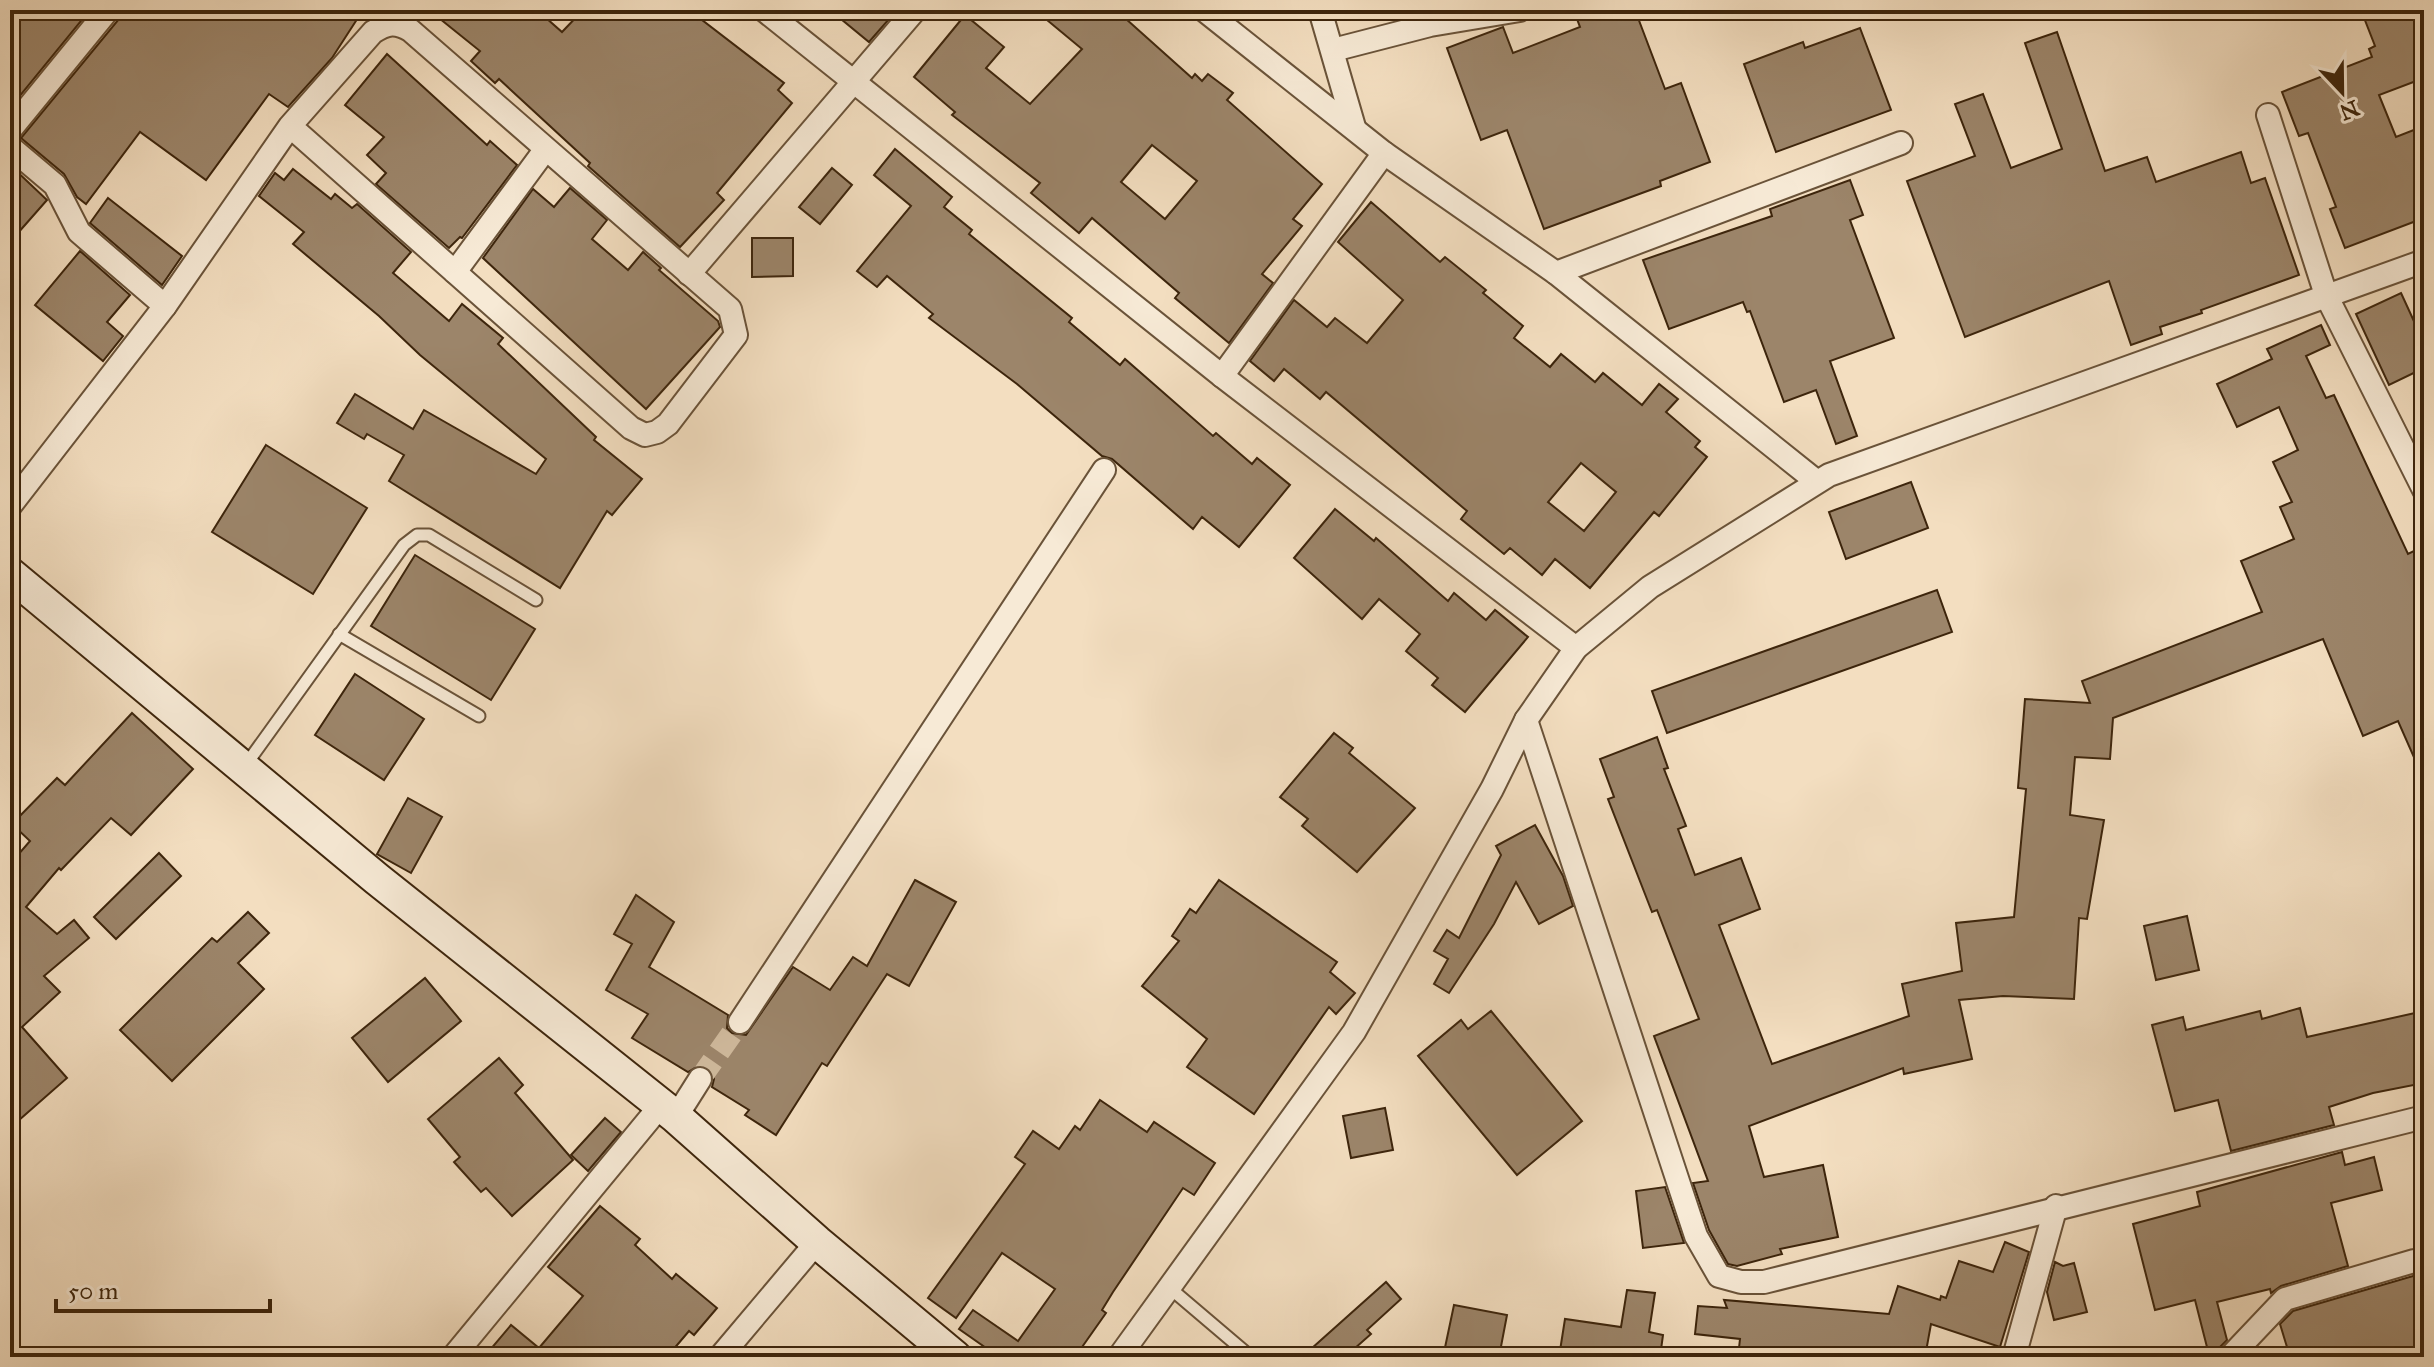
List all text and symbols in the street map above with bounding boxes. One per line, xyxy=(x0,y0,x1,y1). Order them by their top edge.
north arrow xyxy=(2302,52,2382,132)
text: N xyxy=(2335,94,2363,126)
scale bar xyxy=(56,1263,270,1313)
text: 50 m xyxy=(68,1276,118,1306)

